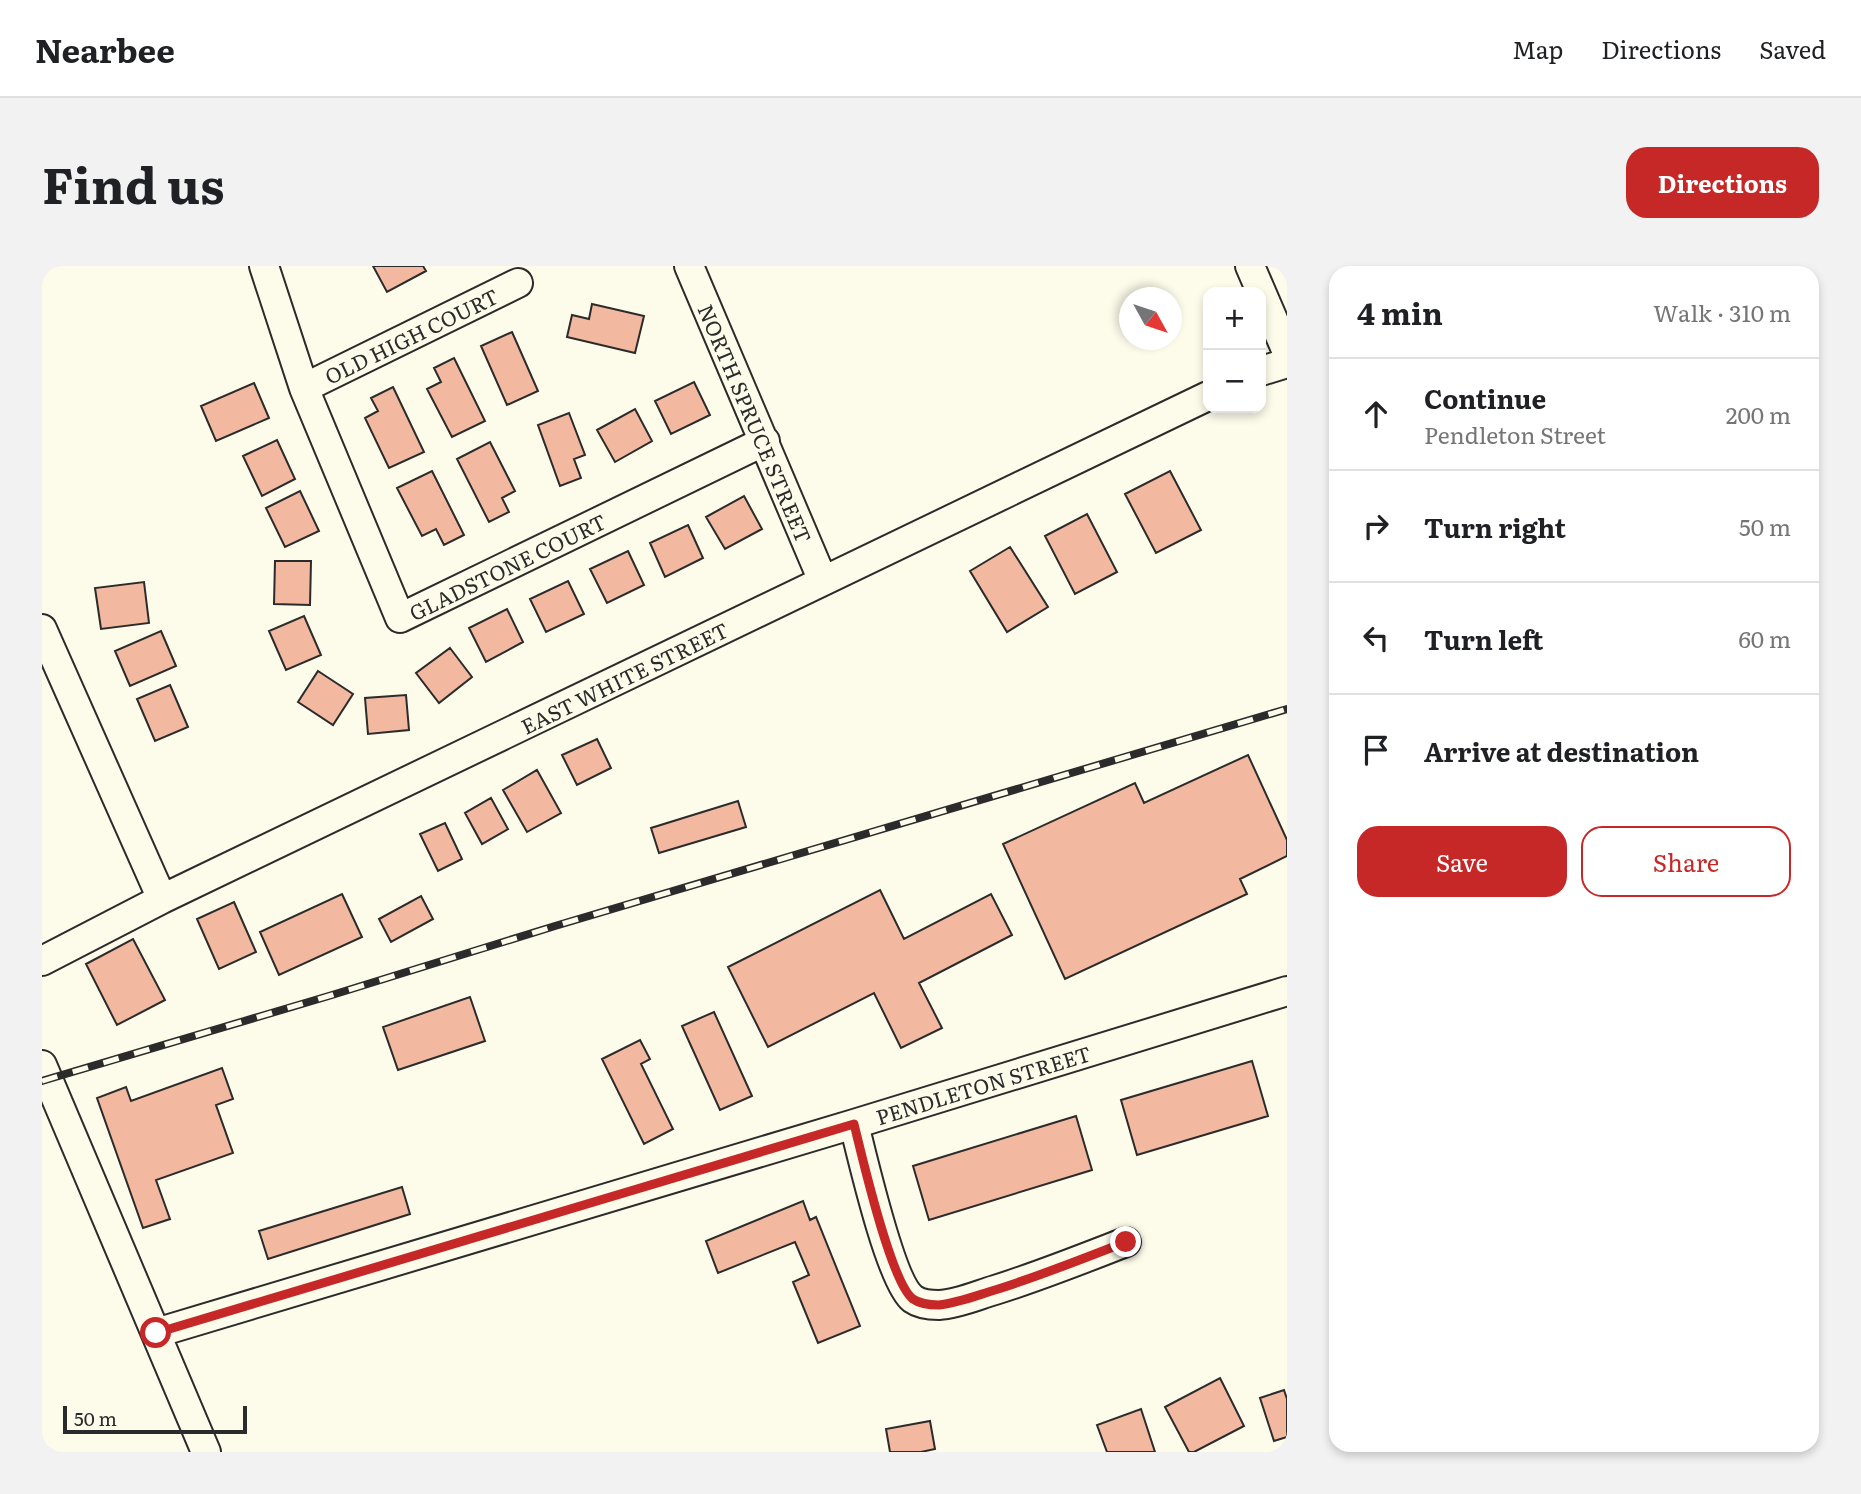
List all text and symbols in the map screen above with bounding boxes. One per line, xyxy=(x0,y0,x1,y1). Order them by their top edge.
text: Nearbee xyxy=(35,24,175,73)
text: Map xyxy=(1512,31,1563,66)
text: Directions xyxy=(1601,31,1721,66)
text: Saved xyxy=(1759,31,1826,66)
text: Find us xyxy=(42,146,225,219)
button: Directions xyxy=(1626,147,1819,218)
street label: OLD HIGH COURT xyxy=(319,279,503,391)
north arrow xyxy=(1119,287,1182,350)
map controls xyxy=(1203,287,1266,413)
button: + xyxy=(1203,287,1266,350)
text: 4 min xyxy=(1357,290,1443,334)
text: Walk · 310 m xyxy=(1653,295,1791,329)
street label: NORTH SPRUCE STREET xyxy=(692,299,820,547)
button: − xyxy=(1203,350,1266,413)
text: Continue xyxy=(1424,378,1546,417)
icon: ahead xyxy=(1357,395,1395,433)
text: 200 m xyxy=(1726,397,1791,431)
text: Pendleton Street xyxy=(1424,417,1606,451)
street label: GLADSTONE COURT xyxy=(403,505,611,627)
icon: right xyxy=(1357,507,1395,545)
text: Turn right xyxy=(1424,507,1566,546)
text: 50 m xyxy=(1739,509,1791,543)
street label: EAST WHITE STREET xyxy=(515,613,733,741)
icon: left xyxy=(1357,619,1395,657)
text: Turn left xyxy=(1424,619,1543,658)
text: 60 m xyxy=(1738,621,1791,655)
icon: arrive xyxy=(1357,731,1395,769)
text: Arrive at destination xyxy=(1424,731,1699,770)
button: Save xyxy=(1357,826,1567,897)
button: Share xyxy=(1581,826,1791,897)
street label: PENDLETON STREET xyxy=(872,1037,1094,1131)
route end xyxy=(1110,1226,1141,1257)
route start xyxy=(140,1317,171,1348)
scale bar xyxy=(63,1403,247,1435)
text: 50 m xyxy=(74,1404,117,1432)

